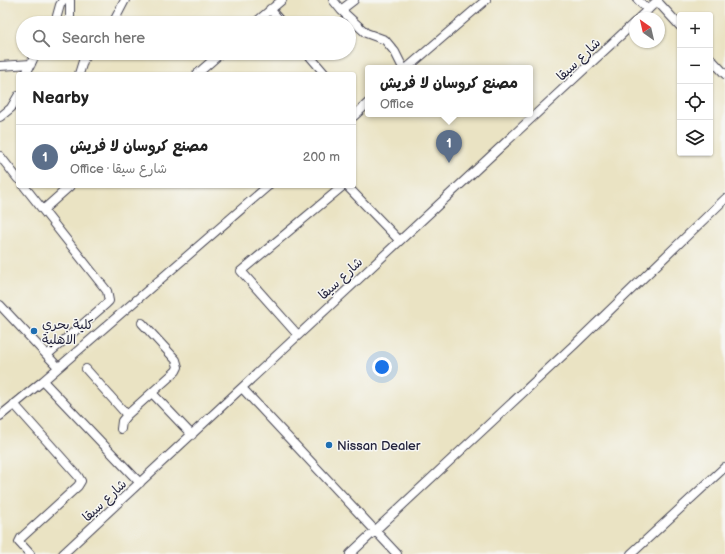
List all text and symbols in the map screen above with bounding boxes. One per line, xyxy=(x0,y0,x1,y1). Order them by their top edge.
north arrow xyxy=(629,12,665,48)
map controls xyxy=(677,12,713,156)
button: + xyxy=(677,12,713,48)
search box xyxy=(16,16,356,60)
icon: search xyxy=(30,27,52,49)
text: Search here xyxy=(62,29,145,48)
street label: شارع سيقا xyxy=(553,35,605,85)
button: − xyxy=(677,48,713,84)
popup xyxy=(365,65,533,117)
text: مصنع كروسان لا فريش xyxy=(380,74,518,93)
button: locate xyxy=(677,84,713,120)
text: Nearby xyxy=(32,88,89,108)
text: Office xyxy=(380,96,414,112)
button: layers xyxy=(677,120,713,156)
pin: 1 xyxy=(436,130,462,163)
text: مصنع كروسان لا فريش xyxy=(70,137,208,156)
text: 1 xyxy=(42,149,48,165)
text: 200 m xyxy=(303,149,340,165)
text: Office · شارع سيقا xyxy=(70,161,167,177)
street label: شارع سيقا xyxy=(315,254,367,304)
place label: كلية بحري الاهلية xyxy=(42,317,94,348)
marker: كلية بحري الاهلية xyxy=(29,326,39,336)
your location xyxy=(372,357,392,377)
place label: Nissan Dealer xyxy=(337,438,421,454)
marker: Nissan Dealer xyxy=(324,440,334,450)
street label: شارع سيقا xyxy=(79,476,131,526)

